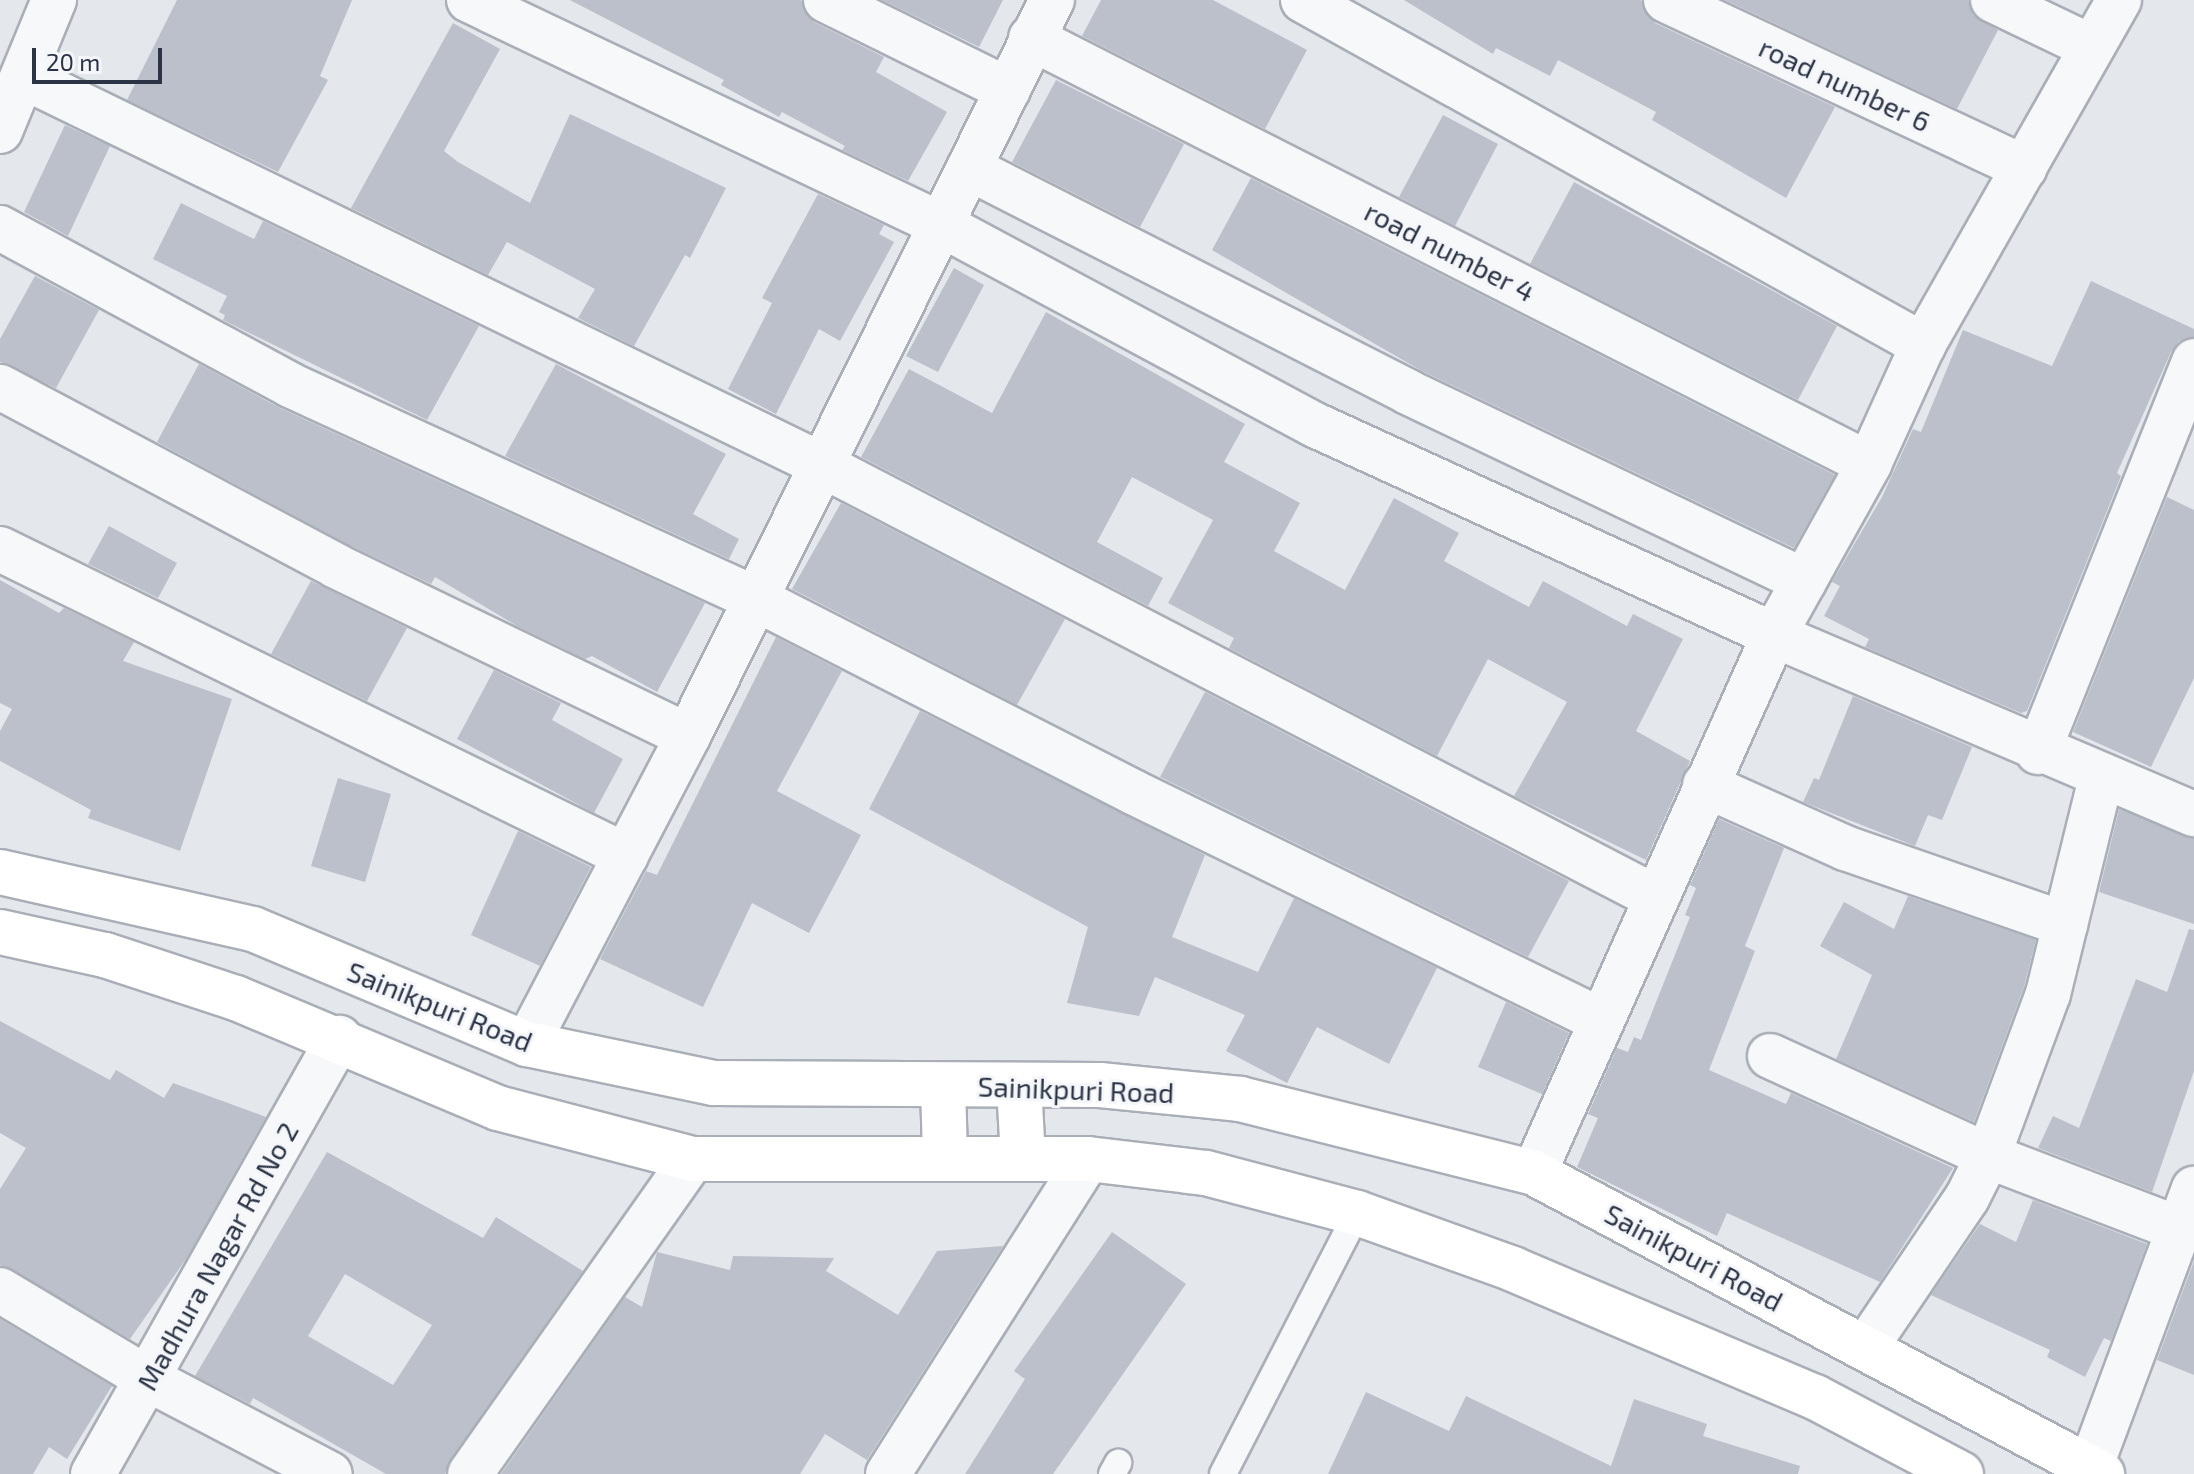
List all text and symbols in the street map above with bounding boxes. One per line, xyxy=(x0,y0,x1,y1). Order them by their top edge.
street label: road number 6 xyxy=(1754,30,1936,138)
scale bar xyxy=(36,32,166,82)
text: 20 m xyxy=(46,47,100,76)
street label: road number 4 xyxy=(1359,194,1541,308)
street label: Sainikpuri Road xyxy=(343,954,537,1058)
street label: Sainikpuri Road xyxy=(977,1069,1175,1109)
street label: Madhura Nagar Rd No 2 xyxy=(129,1116,305,1396)
street label: Sainikpuri Road xyxy=(1599,1196,1789,1318)

